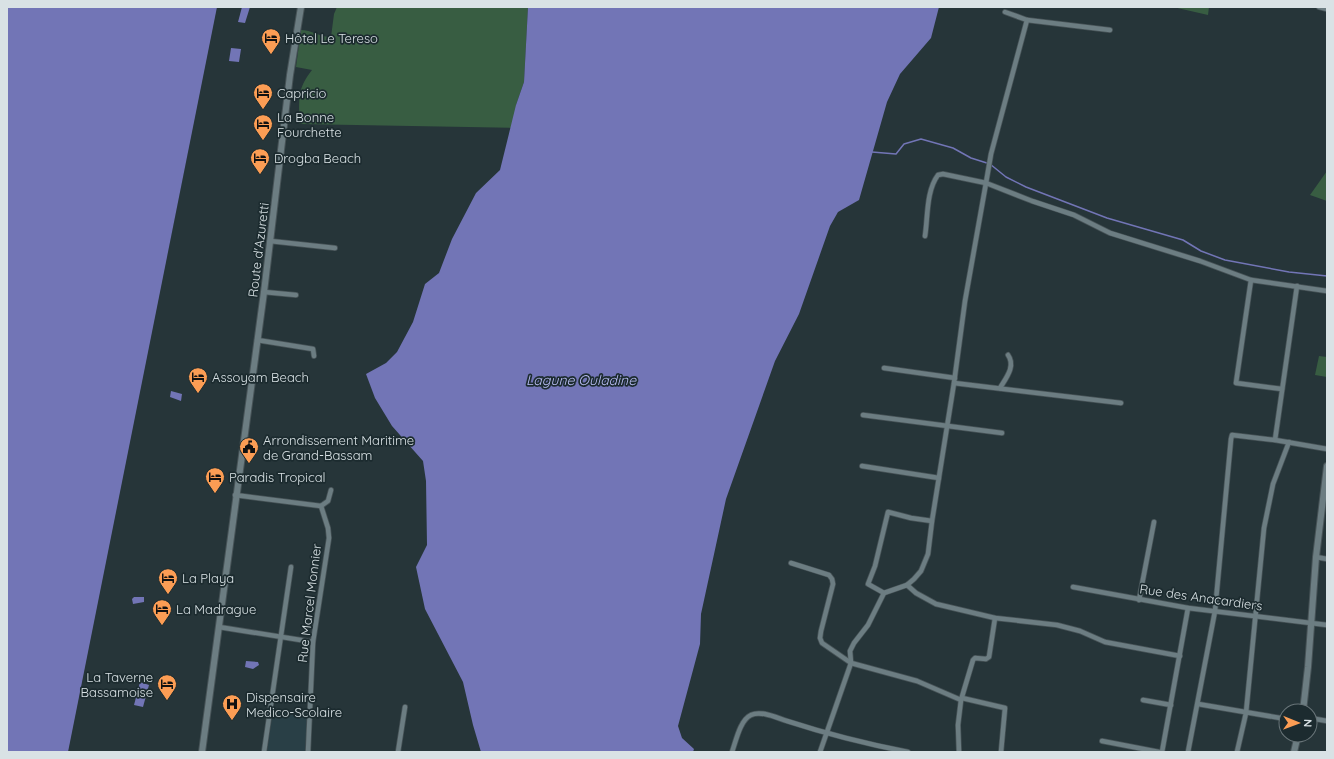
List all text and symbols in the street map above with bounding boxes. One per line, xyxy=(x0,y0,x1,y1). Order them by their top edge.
hotel icon: Hôtel Le Tereso xyxy=(260,27,282,55)
place label: Hôtel Le Tereso xyxy=(285,30,378,46)
hotel icon: Capricio xyxy=(252,82,274,110)
place label: Capricio xyxy=(277,85,327,101)
place label: La Bonne Fourchette xyxy=(277,109,342,140)
hotel icon: La Bonne Fourchette xyxy=(252,113,274,141)
hotel icon: Drogba Beach xyxy=(249,147,271,175)
place label: Drogba Beach xyxy=(274,150,361,166)
street label: Route d'Azuretti xyxy=(244,202,272,298)
hotel icon: Assoyam Beach xyxy=(187,366,209,394)
place label: Assoyam Beach xyxy=(212,369,309,385)
water label: Lagune Ouladine xyxy=(526,371,637,389)
place label: Arrondissement Maritime de Grand-Bassam xyxy=(263,432,414,463)
public building icon: Arrondissement Maritime de Grand-Bassam xyxy=(238,436,260,464)
hotel icon: Paradis Tropical xyxy=(204,466,226,494)
place label: Paradis Tropical xyxy=(229,469,326,485)
street label: Rue Marcel Monnier xyxy=(294,543,324,663)
hotel icon: La Playa xyxy=(157,567,179,595)
place label: La Playa xyxy=(182,570,234,586)
street label: Rue des Anacardiers xyxy=(1138,580,1264,614)
hotel icon: La Madrague xyxy=(151,598,173,626)
place label: La Madrague xyxy=(176,601,256,617)
place label: La Taverne Bassamoise xyxy=(81,669,153,700)
hotel icon: La Taverne Bassamoise xyxy=(156,673,178,701)
place label: Dispensaire Medico-Scolaire xyxy=(246,689,342,720)
hospital icon: Dispensaire Medico-Scolaire xyxy=(221,693,243,721)
north arrow xyxy=(1278,703,1318,743)
text: N xyxy=(1301,719,1315,727)

